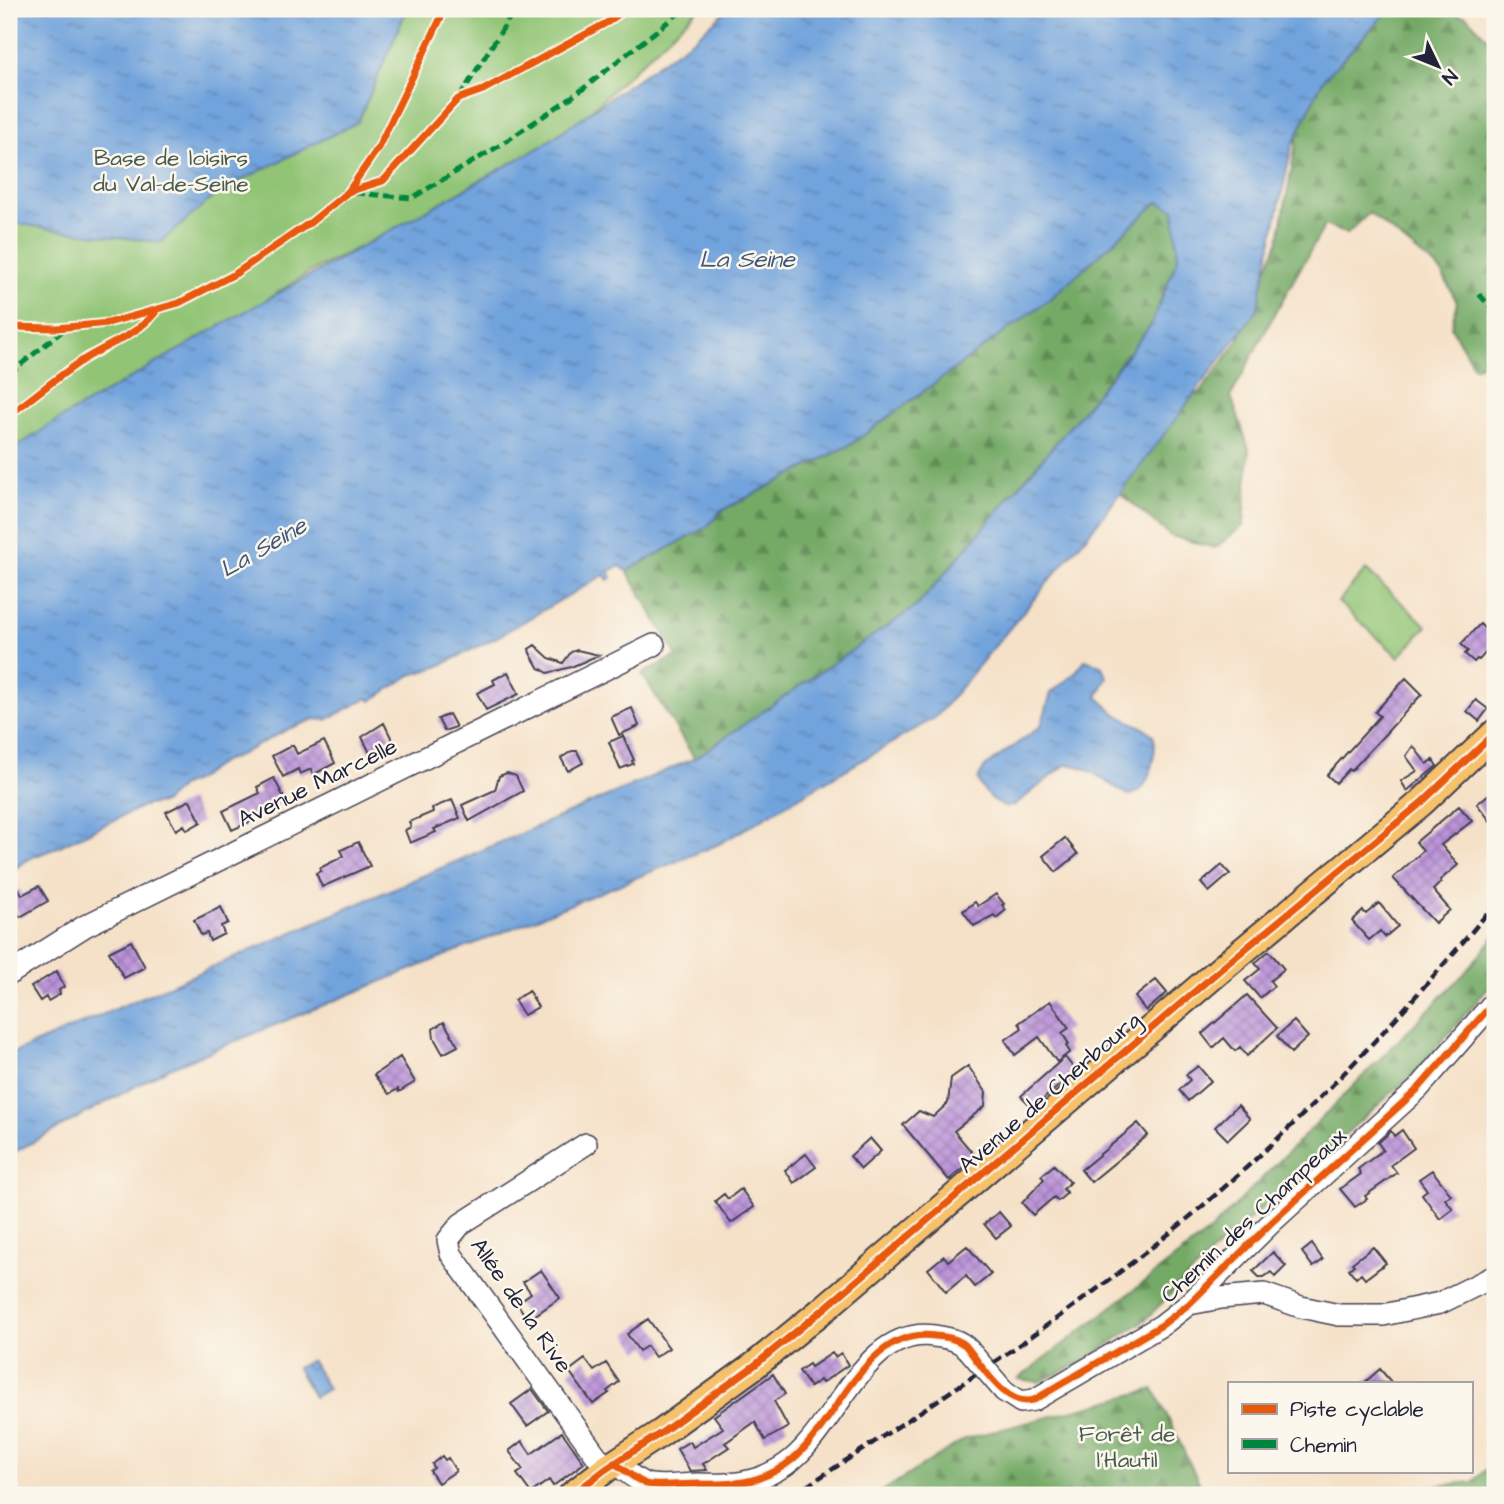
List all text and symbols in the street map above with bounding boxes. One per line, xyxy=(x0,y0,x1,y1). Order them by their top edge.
north arrow xyxy=(1402,32,1472,102)
text: N xyxy=(1435,63,1463,90)
park label: Base de loisirs du Val-de-Seine xyxy=(93,142,249,200)
water label: La Seine xyxy=(699,243,796,277)
water label: La Seine xyxy=(214,509,314,586)
street label: Avenue Marcelle xyxy=(232,730,403,835)
street label: Avenue de Cherbourg xyxy=(952,1004,1149,1182)
street label: Chemin des Champeaux xyxy=(1154,1121,1354,1311)
street label: Allée de la Rive xyxy=(463,1232,580,1380)
legend xyxy=(1228,1382,1472,1472)
text: Piste cyclable xyxy=(1290,1395,1424,1426)
park label: Forêt de l'Hautil xyxy=(1079,1418,1175,1476)
text: Chemin xyxy=(1290,1431,1357,1460)

